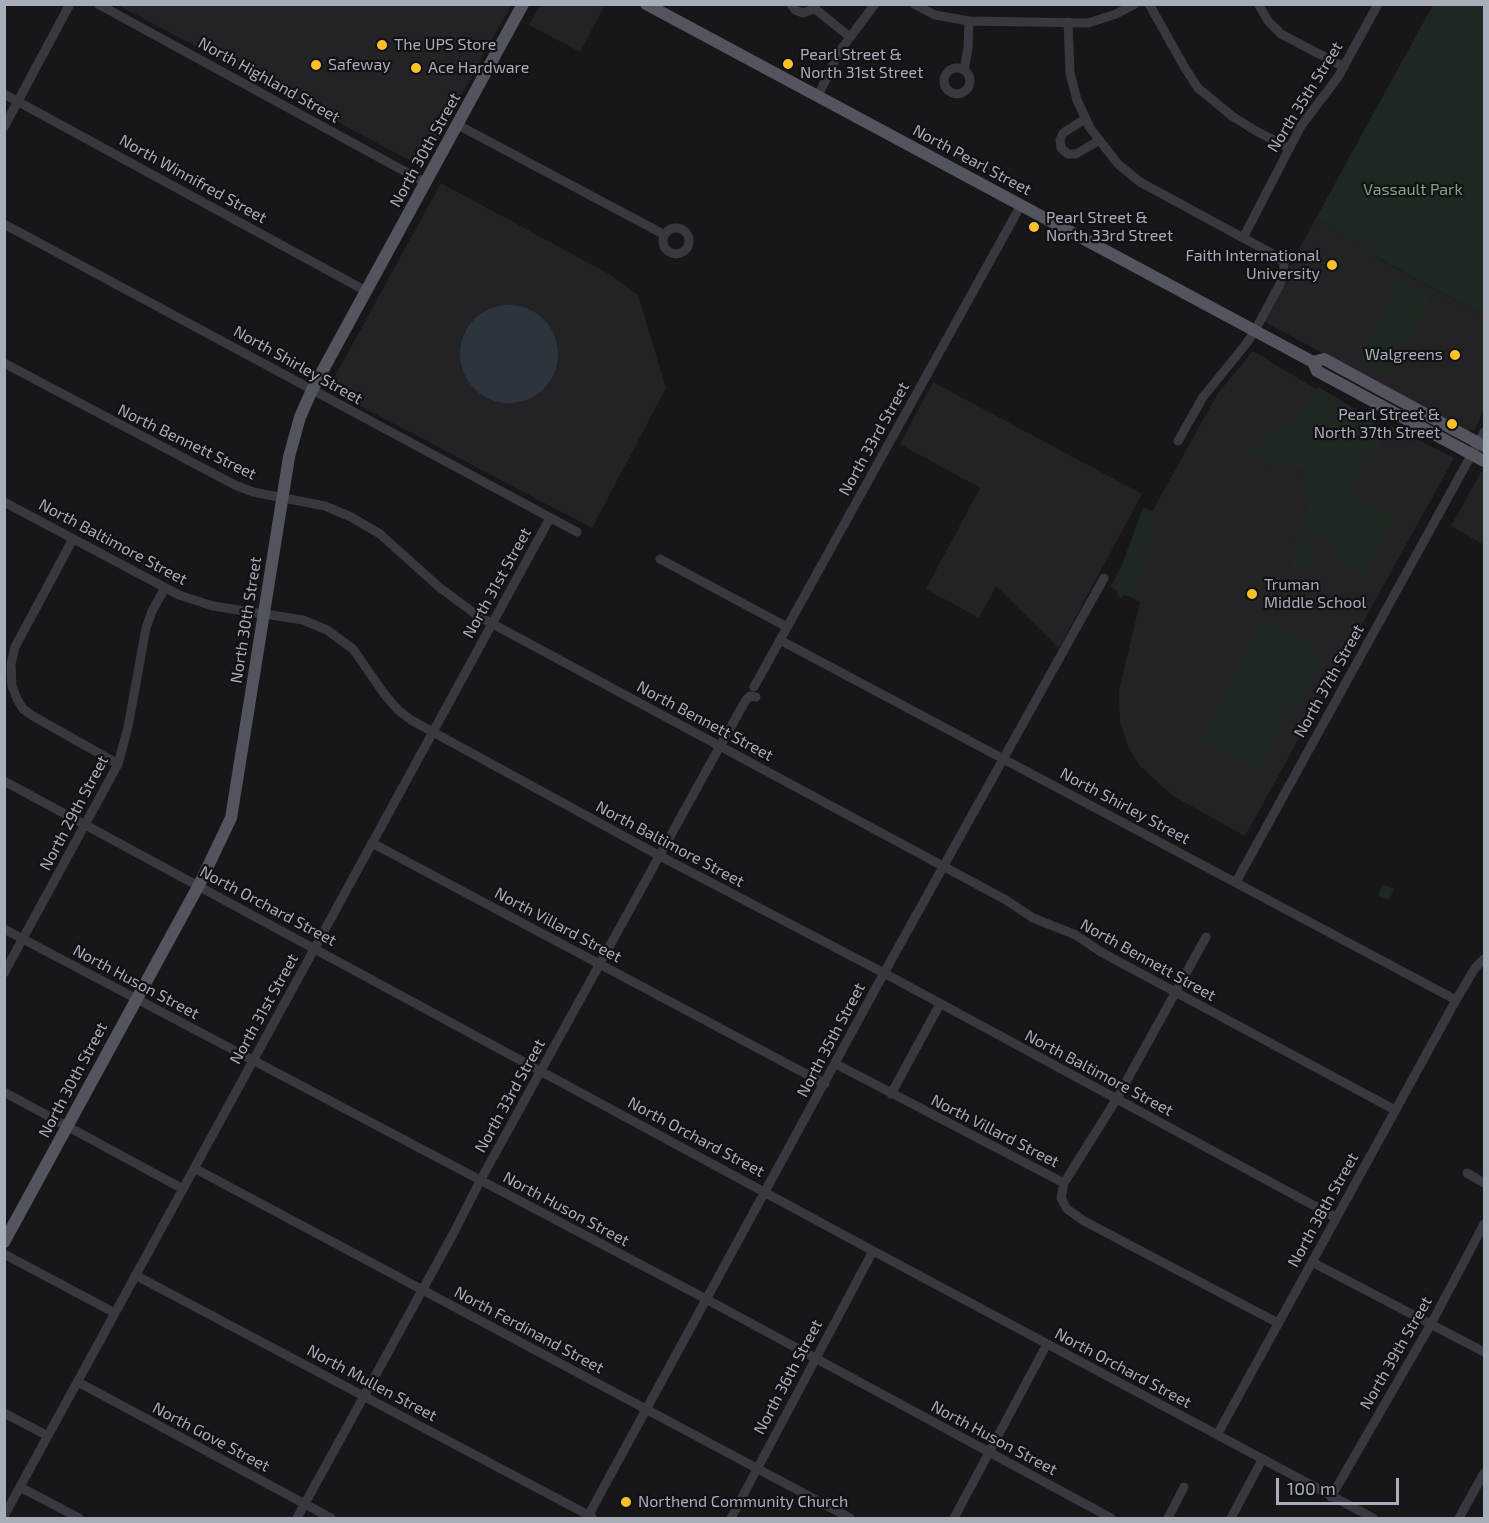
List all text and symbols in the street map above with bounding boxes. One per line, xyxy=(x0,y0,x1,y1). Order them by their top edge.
street label: North Highland Street xyxy=(195,33,343,127)
place label: The UPS Store xyxy=(394,35,496,55)
marker: The UPS Store xyxy=(375,38,389,52)
street label: North 35th Street xyxy=(1263,38,1347,156)
place label: Pearl Street & North 31st Street xyxy=(800,45,923,83)
place label: Safeway xyxy=(328,55,391,75)
marker: Pearl Street & North 31st Street xyxy=(781,57,795,71)
marker: Safeway xyxy=(309,58,323,72)
place label: Ace Hardware xyxy=(428,58,529,78)
marker: Ace Hardware xyxy=(409,61,423,75)
street label: North 30th Street xyxy=(386,89,464,211)
street label: North Pearl Street xyxy=(909,121,1035,199)
street label: North Winnifred Street xyxy=(116,130,270,228)
park label: Vassault Park xyxy=(1363,180,1463,200)
place label: Pearl Street & North 33rd Street xyxy=(1046,208,1173,246)
marker: Pearl Street & North 33rd Street xyxy=(1027,220,1041,234)
place label: Faith International University xyxy=(1185,246,1320,284)
marker: Faith International University xyxy=(1325,258,1339,272)
street label: North Shirley Street xyxy=(230,322,366,408)
place label: Walgreens xyxy=(1365,345,1443,365)
marker: Walgreens xyxy=(1448,348,1462,362)
street label: North 33rd Street xyxy=(835,379,913,499)
street label: North Bennett Street xyxy=(115,400,259,484)
place label: Pearl Street & North 37th Street xyxy=(1314,405,1440,443)
marker: Pearl Street & North 37th Street xyxy=(1445,417,1459,431)
street label: North Baltimore Street xyxy=(36,495,190,589)
street label: North 31st Street xyxy=(459,524,535,642)
street label: North 30th Street xyxy=(227,555,265,685)
place label: Truman Middle School xyxy=(1264,575,1366,613)
marker: Truman Middle School xyxy=(1245,587,1259,601)
street label: North 37th Street xyxy=(1290,621,1368,741)
street label: North Bennett Street xyxy=(634,677,776,765)
street label: North 29th Street xyxy=(36,752,112,874)
street label: North Shirley Street xyxy=(1057,764,1193,848)
street label: North Baltimore Street xyxy=(593,797,747,891)
street label: North Orchard Street xyxy=(196,862,340,950)
street label: North Villard Street xyxy=(491,883,625,967)
street label: North Bennett Street xyxy=(1077,915,1219,1005)
street label: North Huson Street xyxy=(70,941,202,1023)
street label: North 31st Street xyxy=(226,950,302,1068)
street label: North 35th Street xyxy=(793,980,869,1100)
street label: North 30th Street xyxy=(35,1019,111,1141)
street label: North Baltimore Street xyxy=(1022,1026,1176,1120)
street label: North 33rd Street xyxy=(471,1036,549,1156)
street label: North Villard Street xyxy=(928,1090,1062,1172)
street label: North Orchard Street xyxy=(624,1093,768,1181)
street label: North 38th Street xyxy=(1284,1149,1362,1271)
street label: North Huson Street xyxy=(500,1168,632,1250)
street label: North Ferdinand Street xyxy=(451,1282,607,1378)
street label: North 39th Street xyxy=(1356,1293,1436,1413)
street label: North 36th Street xyxy=(750,1316,826,1438)
street label: North Orchard Street xyxy=(1051,1324,1195,1412)
street label: North Mullen Street xyxy=(304,1341,440,1425)
street label: North Huson Street xyxy=(928,1397,1060,1479)
street label: North Gove Street xyxy=(149,1398,273,1476)
scale bar xyxy=(1279,1466,1402,1504)
text: 100 m xyxy=(1287,1477,1336,1499)
place label: Northend Community Church xyxy=(638,1492,848,1512)
marker: Northend Community Church xyxy=(619,1495,633,1509)

